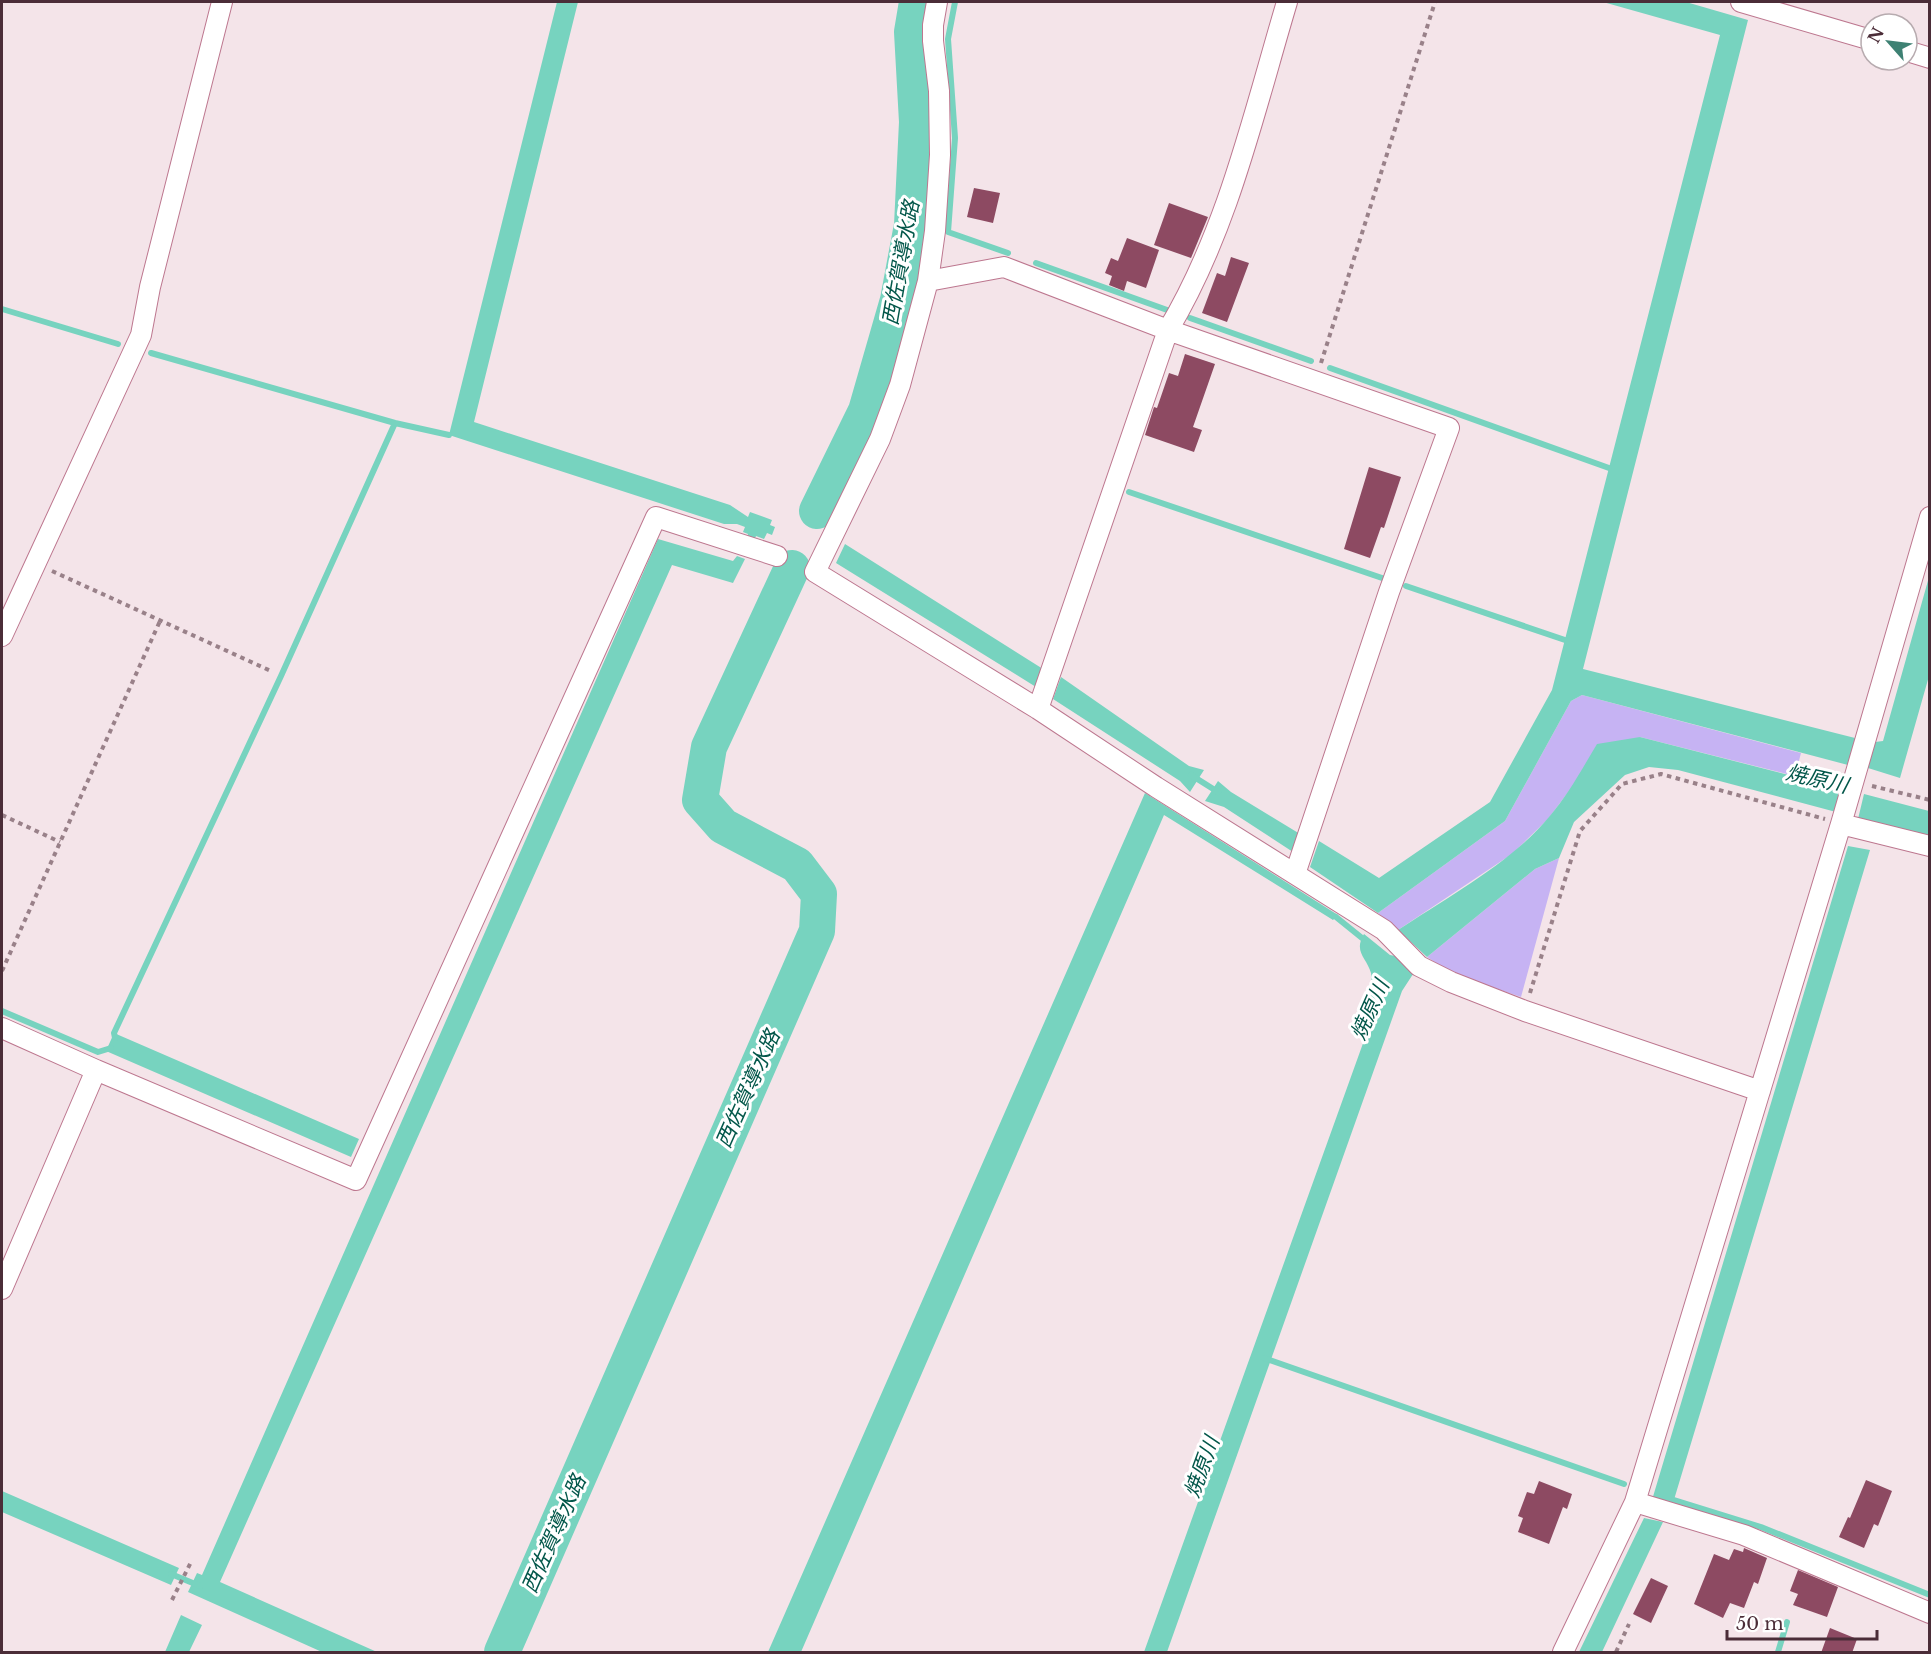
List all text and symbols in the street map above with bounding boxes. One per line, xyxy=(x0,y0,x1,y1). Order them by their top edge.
north arrow xyxy=(1859,12,1919,72)
text: N xyxy=(1863,24,1888,46)
water label: 西佐賀導水路 xyxy=(877,197,925,327)
water label: 焼原川 xyxy=(1783,759,1853,799)
water label: 焼原川 xyxy=(1345,974,1396,1044)
water label: 西佐賀導水路 xyxy=(710,1024,786,1152)
water label: 焼原川 xyxy=(1179,1431,1226,1501)
water label: 西佐賀導水路 xyxy=(516,1469,592,1597)
scale bar xyxy=(1727,1603,1877,1641)
text: 50 m xyxy=(1736,1613,1784,1635)

